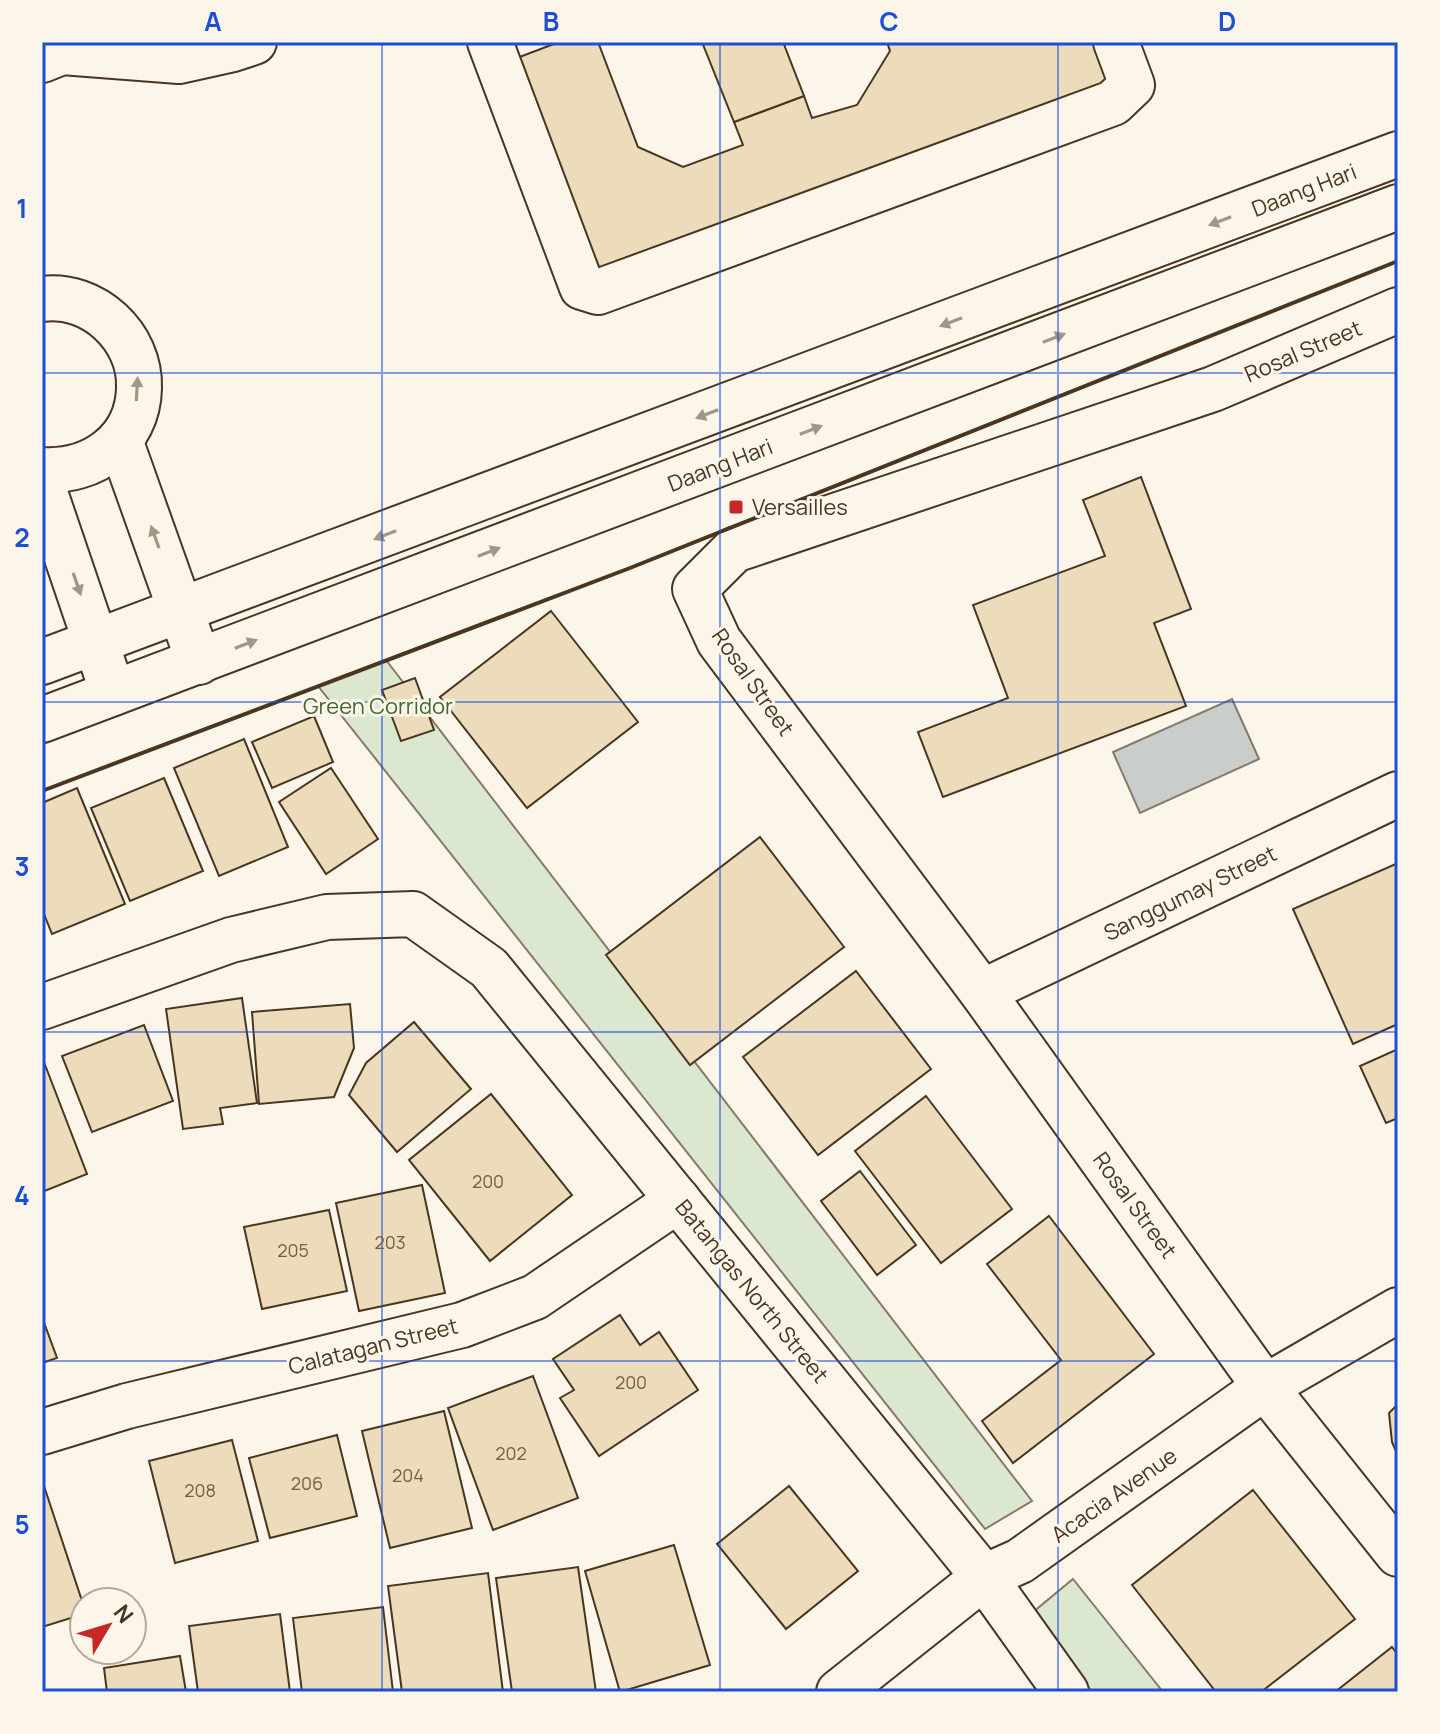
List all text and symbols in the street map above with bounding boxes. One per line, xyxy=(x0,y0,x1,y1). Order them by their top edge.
text: A xyxy=(204,3,222,39)
text: B xyxy=(543,3,559,39)
text: C xyxy=(879,3,899,39)
text: D xyxy=(1218,3,1236,39)
street label: Daang Hari xyxy=(1247,156,1361,224)
text: 1 xyxy=(16,190,28,226)
one-way arrow xyxy=(1208,215,1232,228)
street label: Rosal Street xyxy=(1240,313,1366,389)
one-way arrow xyxy=(939,317,963,329)
one-way arrow xyxy=(1042,331,1066,344)
one-way arrow xyxy=(131,376,144,401)
one-way arrow xyxy=(695,408,719,421)
one-way arrow xyxy=(799,423,823,436)
street label: Daang Hari xyxy=(663,431,777,499)
place label: Versailles xyxy=(752,492,848,522)
marker: Versailles xyxy=(727,498,745,516)
text: 2 xyxy=(14,519,30,555)
one-way arrow xyxy=(148,525,161,549)
one-way arrow xyxy=(373,529,397,542)
one-way arrow xyxy=(478,545,502,558)
one-way arrow xyxy=(71,572,83,596)
street label: Rosal Street xyxy=(705,622,801,742)
one-way arrow xyxy=(234,637,258,650)
park label: Green Corridor xyxy=(303,691,453,721)
street label: Sanggumay Street xyxy=(1099,838,1282,948)
text: 3 xyxy=(14,848,30,884)
street label: Rosal Street xyxy=(1086,1146,1184,1264)
house number: 200 xyxy=(472,1169,504,1193)
text: 4 xyxy=(14,1177,30,1213)
street label: Batangas North Street xyxy=(669,1193,835,1389)
house number: 203 xyxy=(374,1230,406,1254)
house number: 205 xyxy=(277,1238,309,1262)
street label: Calatagan Street xyxy=(285,1310,461,1382)
house number: 200 xyxy=(615,1370,647,1394)
street label: Acacia Avenue xyxy=(1045,1440,1183,1549)
house number: 202 xyxy=(495,1441,527,1465)
house number: 204 xyxy=(392,1463,424,1487)
house number: 206 xyxy=(291,1471,323,1495)
house number: 208 xyxy=(184,1478,216,1502)
text: 5 xyxy=(14,1506,30,1542)
north arrow xyxy=(68,1586,148,1666)
text: N xyxy=(107,1598,140,1629)

